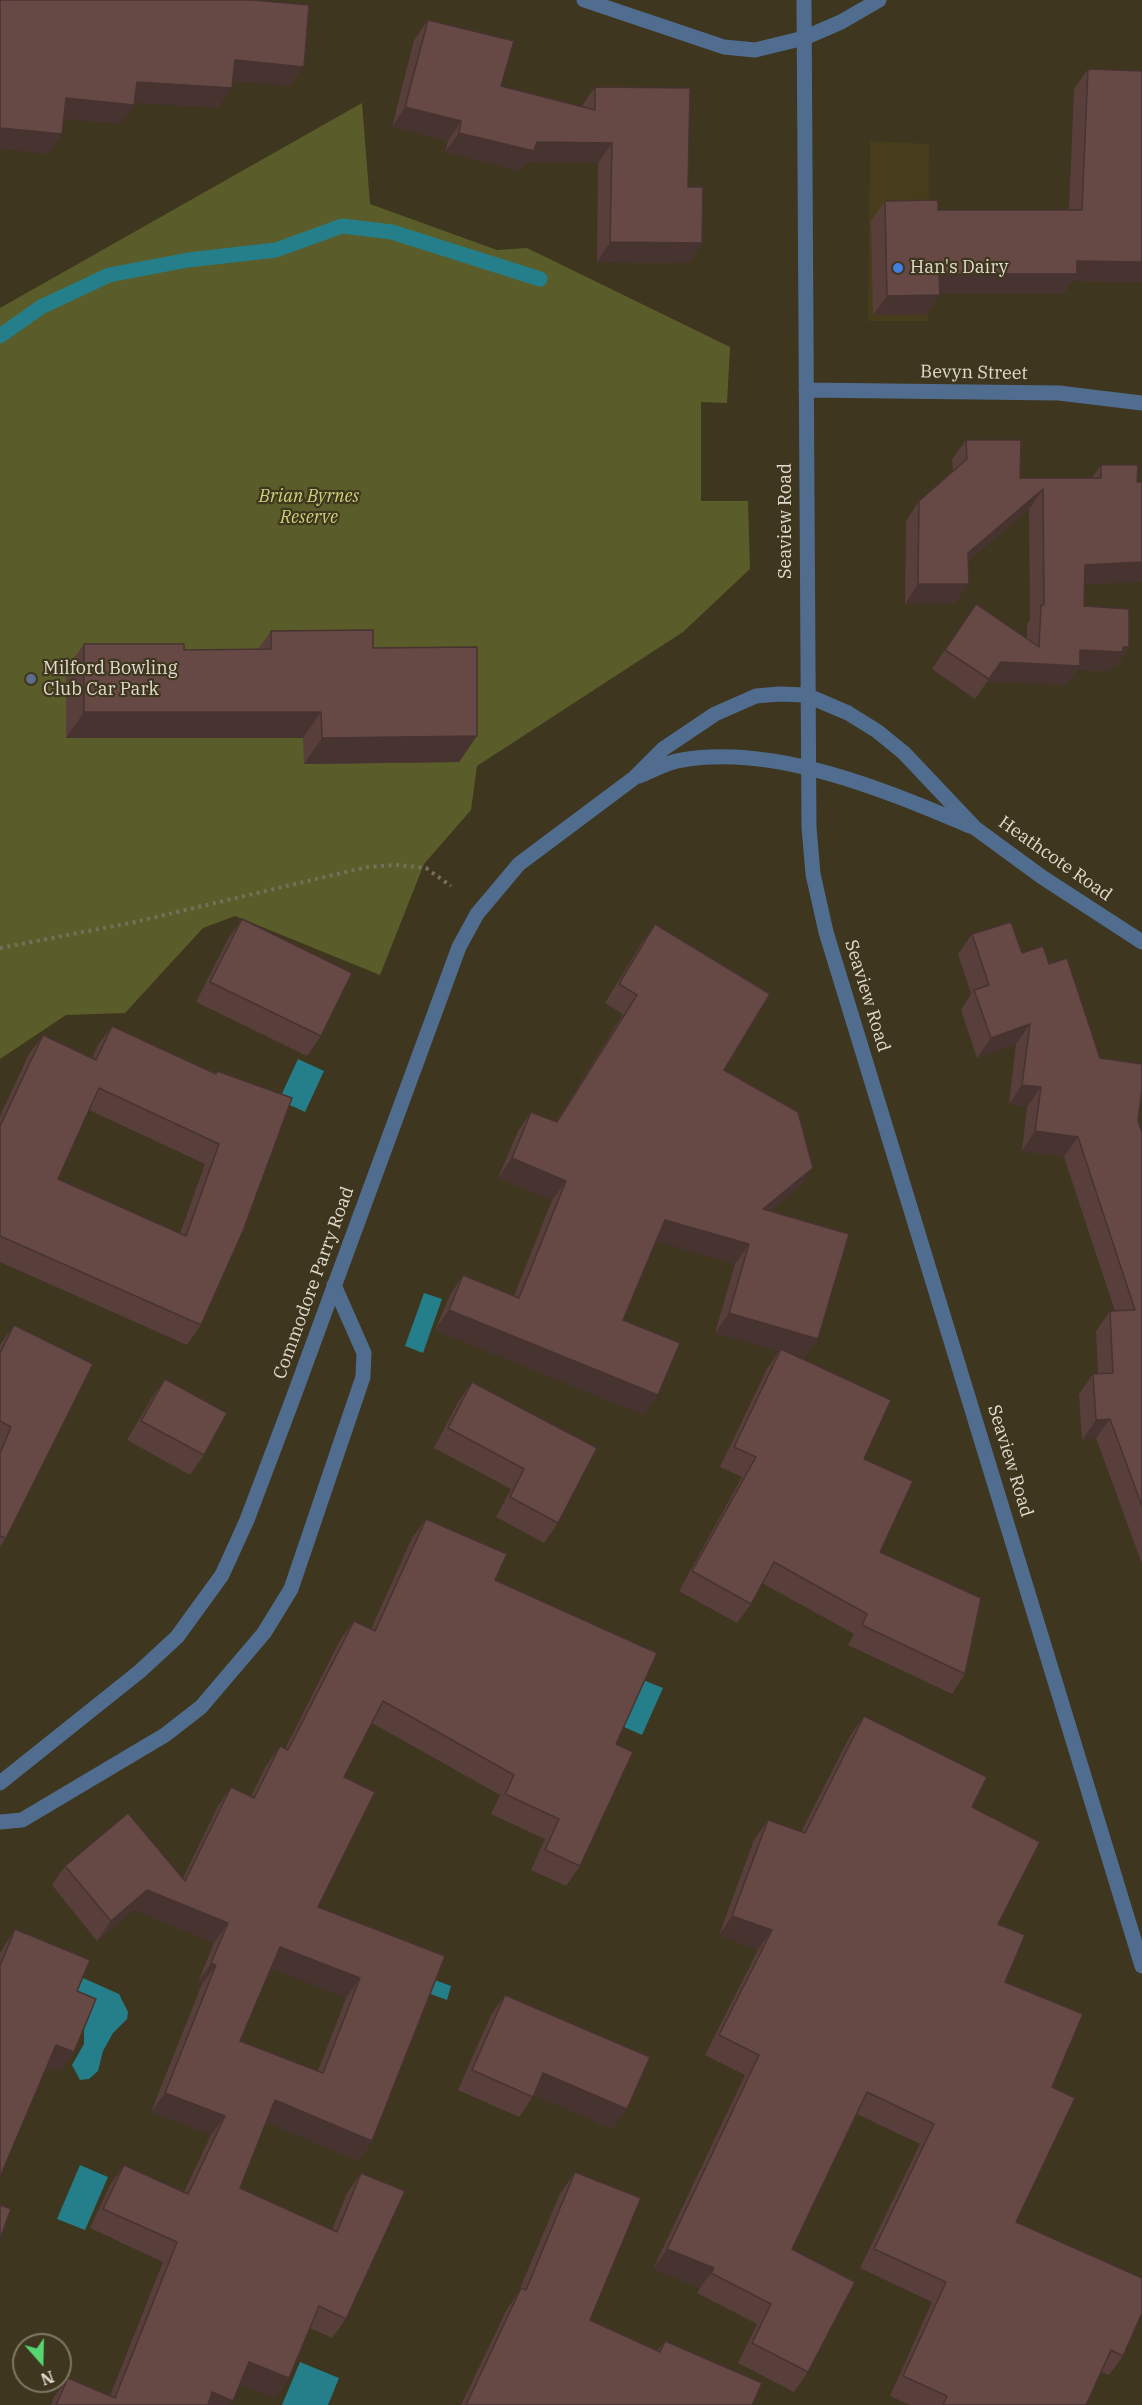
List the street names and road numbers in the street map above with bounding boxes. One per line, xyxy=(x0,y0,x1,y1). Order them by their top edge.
street label: Bevyn Street xyxy=(920,361,1028,385)
street label: Seaview Road xyxy=(775,463,797,579)
street label: Heathcote Road xyxy=(994,812,1116,906)
street label: Seaview Road xyxy=(840,937,894,1055)
street label: Commodore Parry Road xyxy=(269,1184,359,1382)
street label: Seaview Road xyxy=(983,1402,1037,1520)

